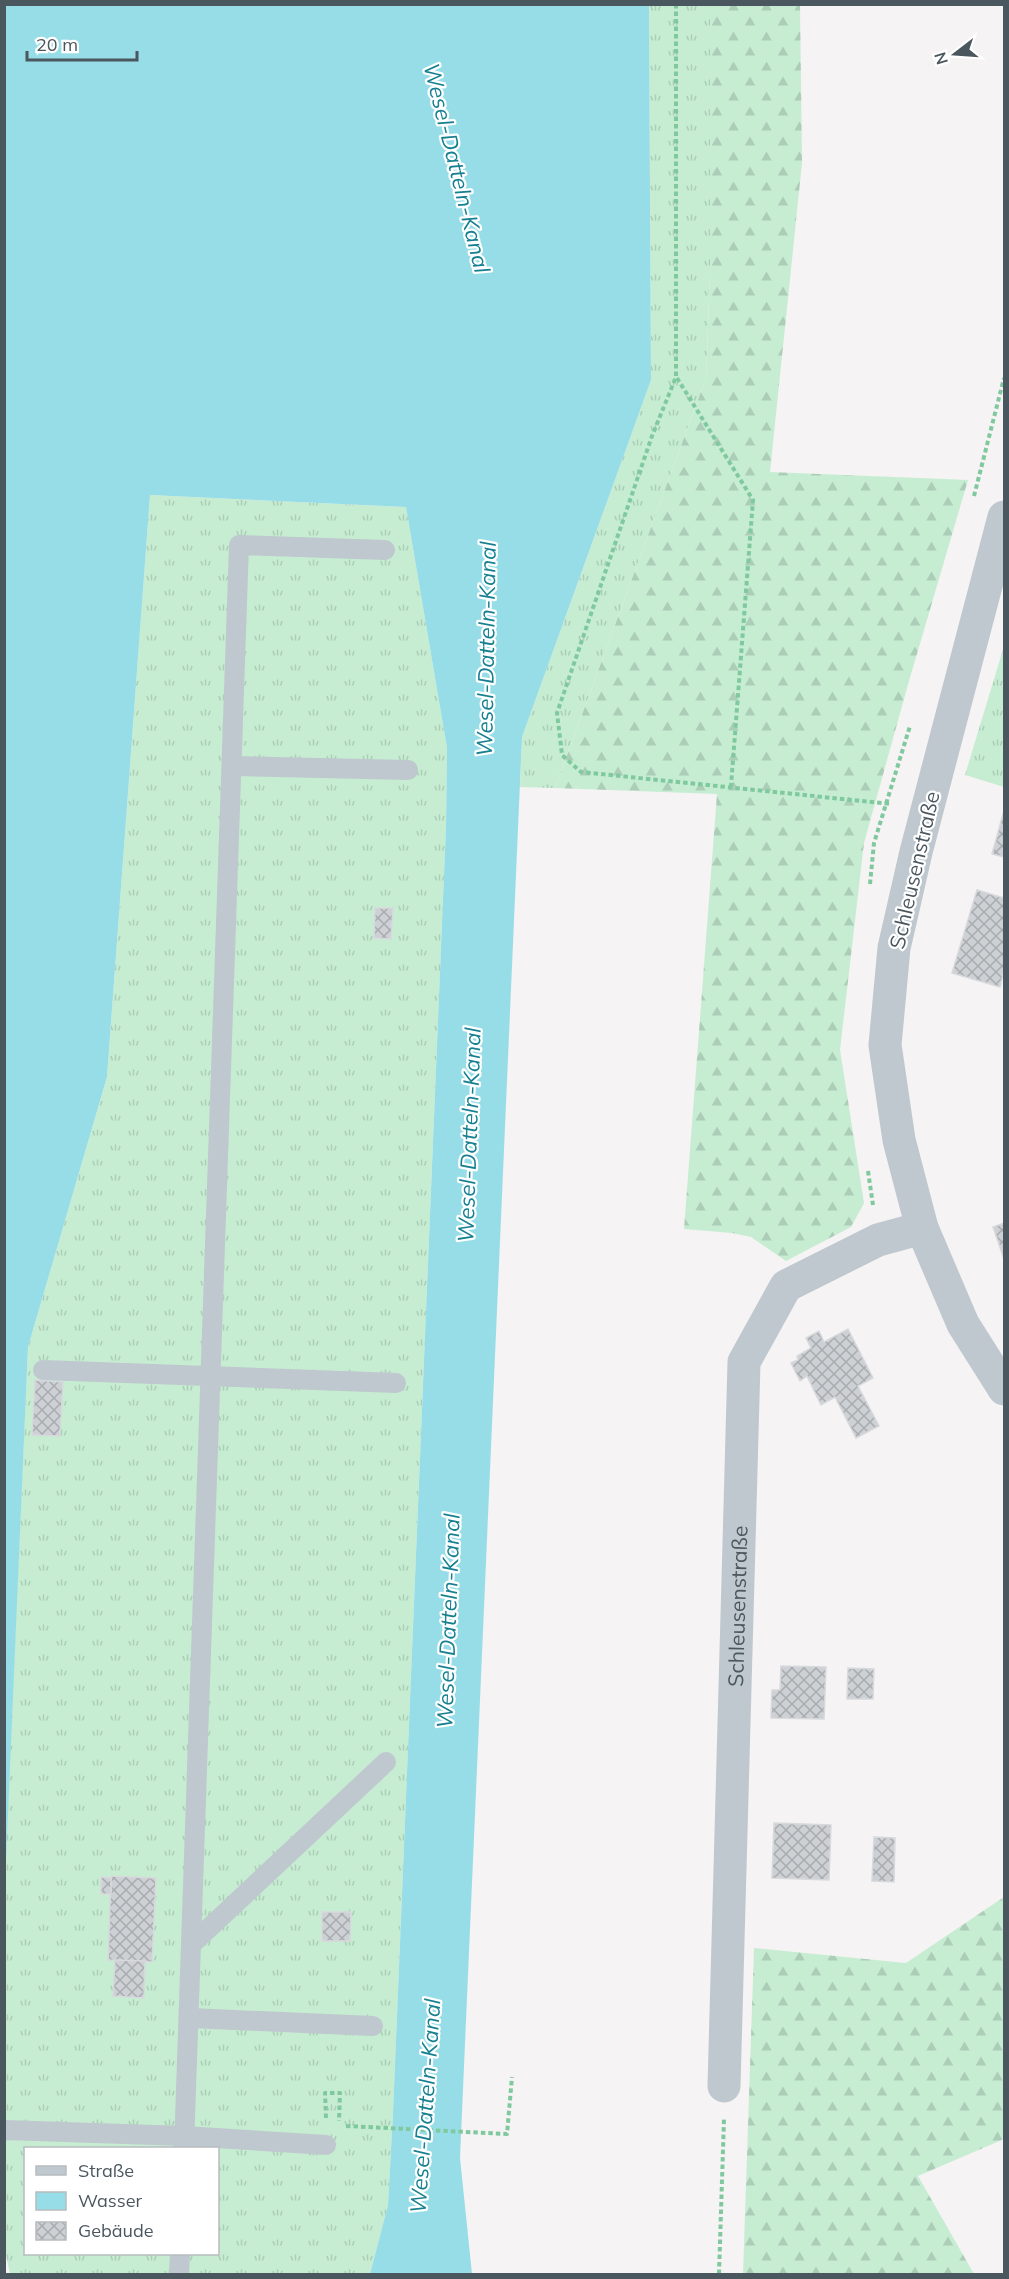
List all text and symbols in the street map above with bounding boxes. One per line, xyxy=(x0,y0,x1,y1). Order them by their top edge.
scale bar xyxy=(27,24,136,62)
north arrow xyxy=(925,24,985,84)
text: 20 m xyxy=(36,33,78,56)
text: N xyxy=(929,50,952,67)
water label: Wesel-Datteln-Kanal xyxy=(417,60,497,277)
water label: Wesel-Datteln-Kanal xyxy=(470,540,502,757)
street label: Schleusenstraße xyxy=(883,789,945,951)
water label: Wesel-Datteln-Kanal xyxy=(451,1026,487,1243)
water label: Wesel-Datteln-Kanal xyxy=(430,1512,466,1729)
street label: Schleusenstraße xyxy=(722,1525,752,1687)
water label: Wesel-Datteln-Kanal xyxy=(404,1997,447,2214)
legend xyxy=(24,2147,219,2255)
text: Straße xyxy=(78,2159,134,2182)
text: Wasser xyxy=(78,2189,142,2212)
text: Gebäude xyxy=(78,2219,154,2242)

